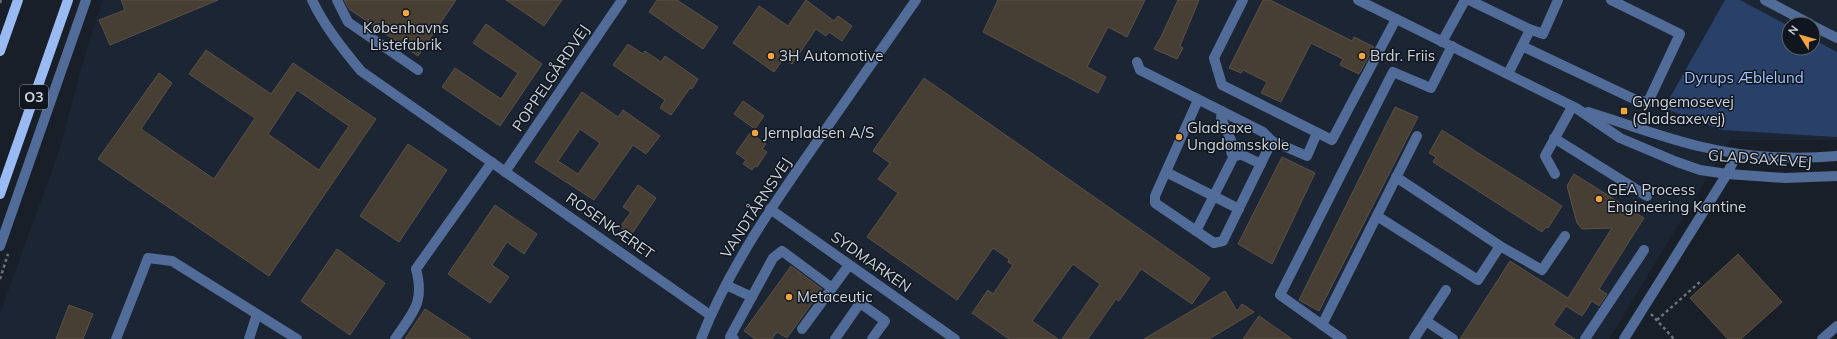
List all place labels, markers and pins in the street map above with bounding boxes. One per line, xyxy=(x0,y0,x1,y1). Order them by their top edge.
marker: Københavns Listefabrik xyxy=(401,8,411,18)
place label: Københavns Listefabrik xyxy=(363,18,449,54)
place label: 3H Automotive xyxy=(779,46,883,65)
place label: Brdr. Friis xyxy=(1370,46,1435,65)
marker: 3H Automotive xyxy=(766,51,776,61)
marker: Brdr. Friis xyxy=(1357,51,1367,61)
place label: Gyngemosevej (Gladsaxevej) xyxy=(1632,92,1734,128)
marker: Gyngemosevej (Gladsaxevej) xyxy=(1619,106,1629,116)
place label: Gladsaxe Ungdomsskole xyxy=(1187,118,1289,154)
place label: Jernpladsen A/S xyxy=(763,123,874,142)
marker: Jernpladsen A/S xyxy=(750,128,760,138)
marker: Gladsaxe Ungdomsskole xyxy=(1174,132,1184,142)
place label: GEA Process Engineering Kantine xyxy=(1607,180,1746,216)
marker: GEA Process Engineering Kantine xyxy=(1594,194,1604,204)
place label: Metaceutic xyxy=(797,287,873,306)
marker: Metaceutic xyxy=(784,292,794,302)

